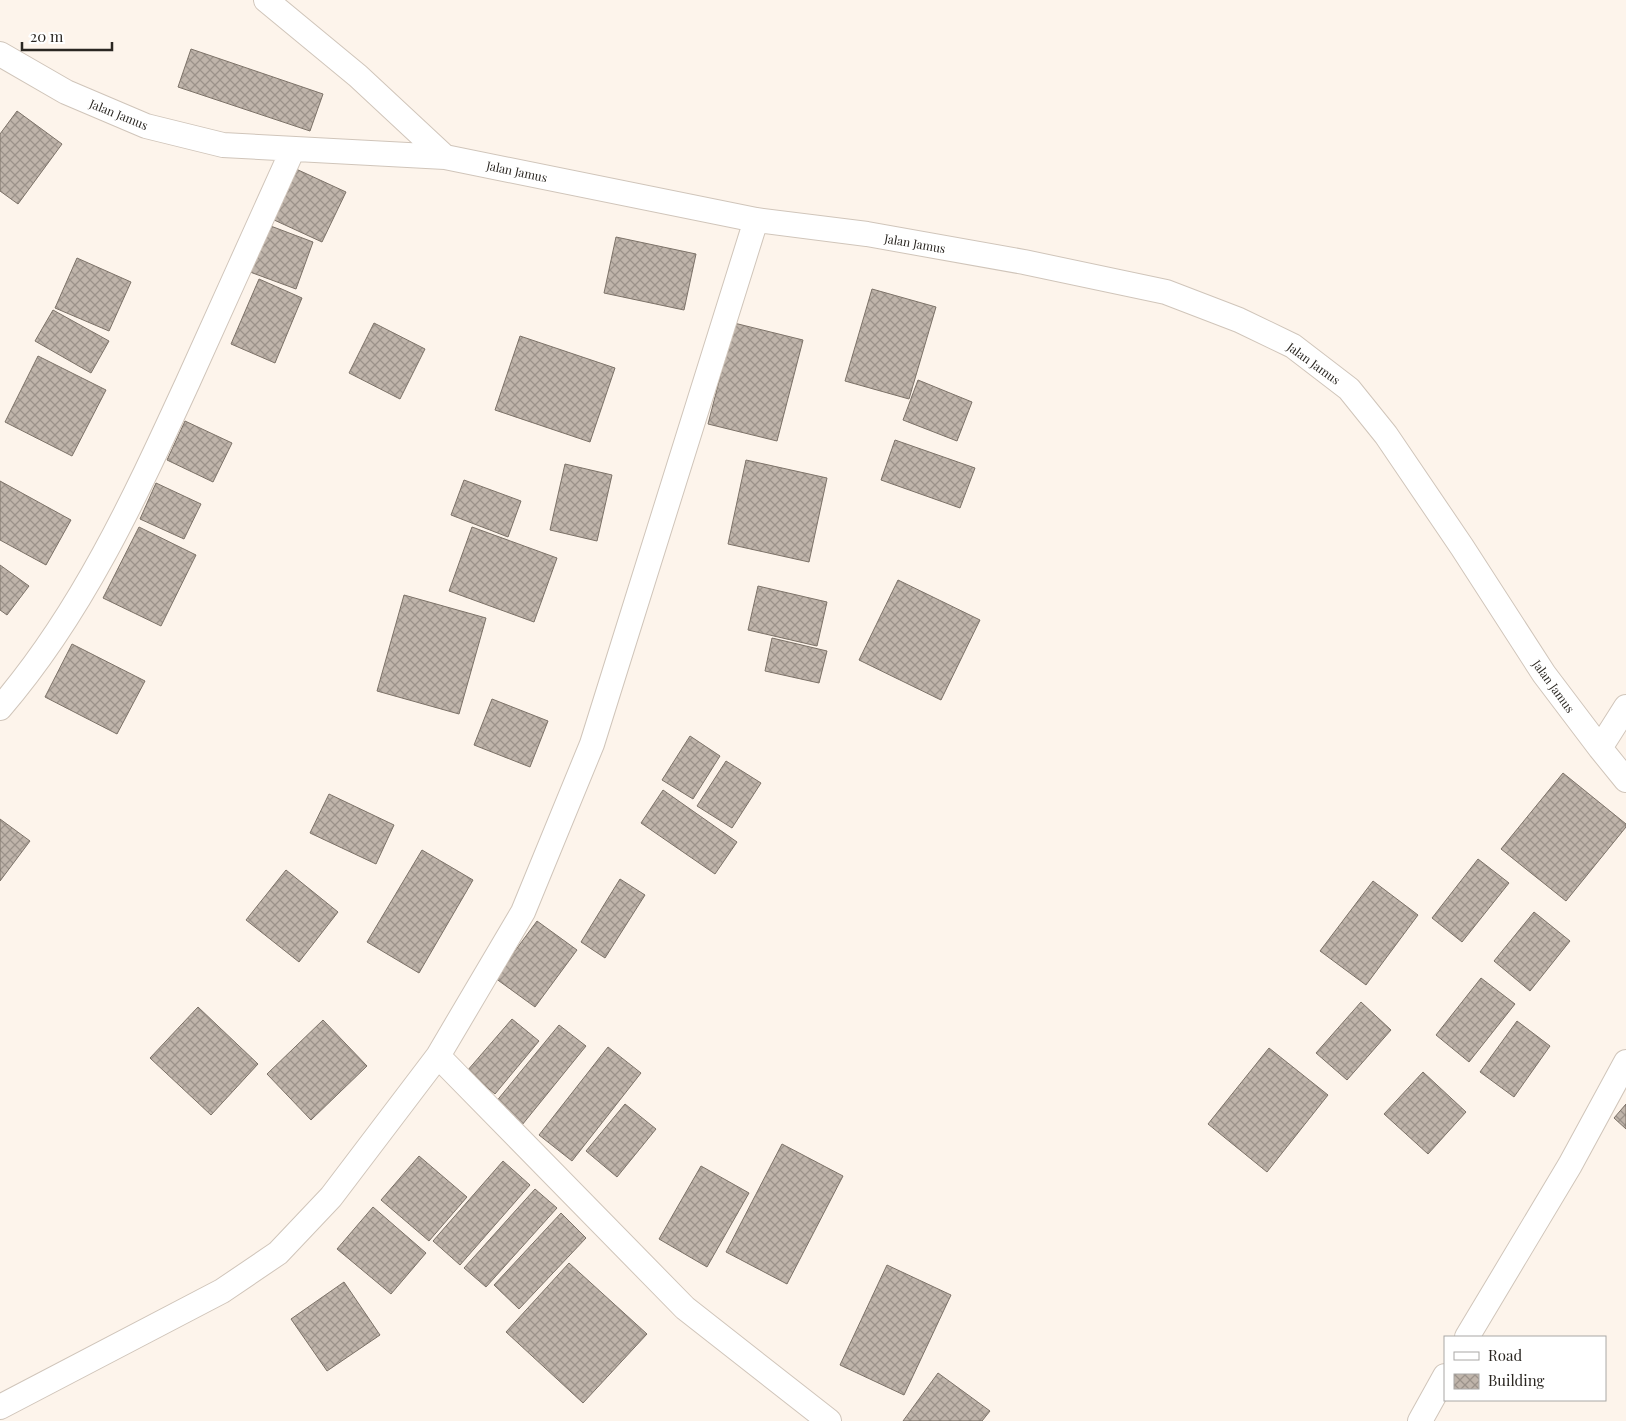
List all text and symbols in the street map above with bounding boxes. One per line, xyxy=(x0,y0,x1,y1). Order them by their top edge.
scale bar xyxy=(22,20,112,52)
text: 20 m xyxy=(30,26,64,46)
street label: Jalan Jamus xyxy=(86,95,151,133)
street label: Jalan Jamus xyxy=(484,157,549,185)
street label: Jalan Jamus xyxy=(882,230,947,256)
street label: Jalan Jamus xyxy=(1283,338,1344,388)
street label: Jalan Jamus xyxy=(1529,655,1579,716)
legend xyxy=(1444,1336,1606,1401)
text: Road xyxy=(1488,1345,1522,1365)
text: Building xyxy=(1488,1370,1545,1390)

